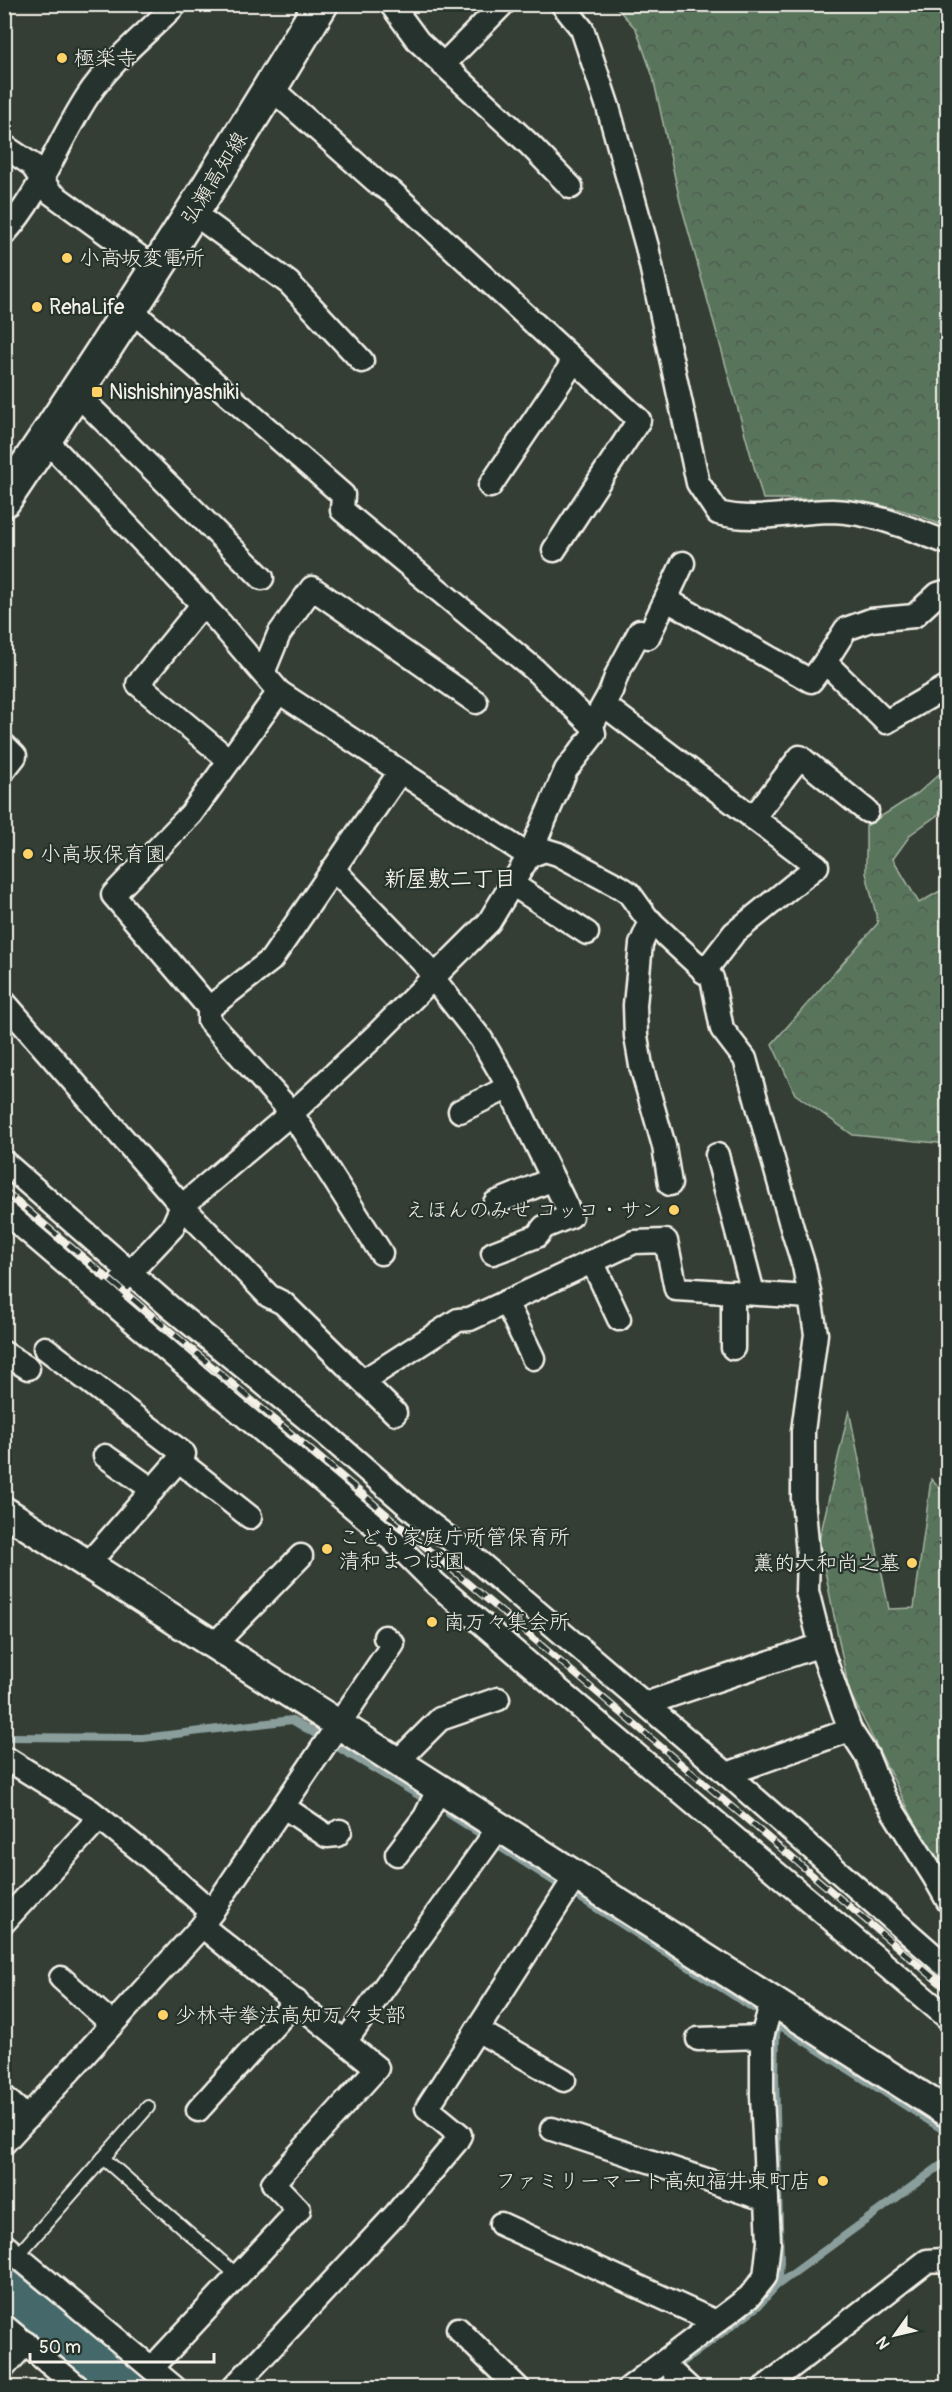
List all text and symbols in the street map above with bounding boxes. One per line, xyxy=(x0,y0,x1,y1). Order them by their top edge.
place label: 極楽寺 xyxy=(74,45,137,72)
marker: 極楽寺 xyxy=(55,51,69,65)
street label: 弘瀬高知線 xyxy=(175,127,254,230)
place label: 小高坂変電所 xyxy=(79,245,205,272)
marker: 小高坂変電所 xyxy=(60,251,74,265)
place label: RehaLife xyxy=(49,294,125,321)
marker: RehaLife xyxy=(30,300,44,314)
place label: Nishishinyashiki xyxy=(109,379,239,406)
marker: Nishishinyashiki xyxy=(90,385,104,399)
place label: 小高坂保育園 xyxy=(40,841,166,868)
marker: 小高坂保育園 xyxy=(21,847,35,861)
district label: 新屋敷二丁目 xyxy=(384,865,516,893)
place label: えほんのみせ コッコ・サン xyxy=(405,1197,662,1224)
marker: えほんのみせ コッコ・サン xyxy=(667,1203,681,1217)
place label: こども家庭庁所管保育所 清和まつば園 xyxy=(339,1524,570,1575)
marker: こども家庭庁所管保育所 清和まつば園 xyxy=(320,1542,334,1556)
place label: 薫的大和尚之墓 xyxy=(753,1550,900,1577)
marker: 薫的大和尚之墓 xyxy=(905,1556,919,1570)
place label: 南万々集会所 xyxy=(444,1609,570,1636)
marker: 南万々集会所 xyxy=(425,1615,439,1629)
place label: 少林寺拳法高知万々支部 xyxy=(175,2002,406,2029)
marker: 少林寺拳法高知万々支部 xyxy=(156,2008,170,2022)
place label: ファミリーマート高知福井東町店 xyxy=(496,2168,811,2195)
marker: ファミリーマート高知福井東町店 xyxy=(816,2174,830,2188)
north arrow xyxy=(865,2305,925,2365)
scale bar xyxy=(30,2326,214,2364)
text: N xyxy=(872,2333,895,2353)
text: 50 m xyxy=(39,2336,81,2359)

